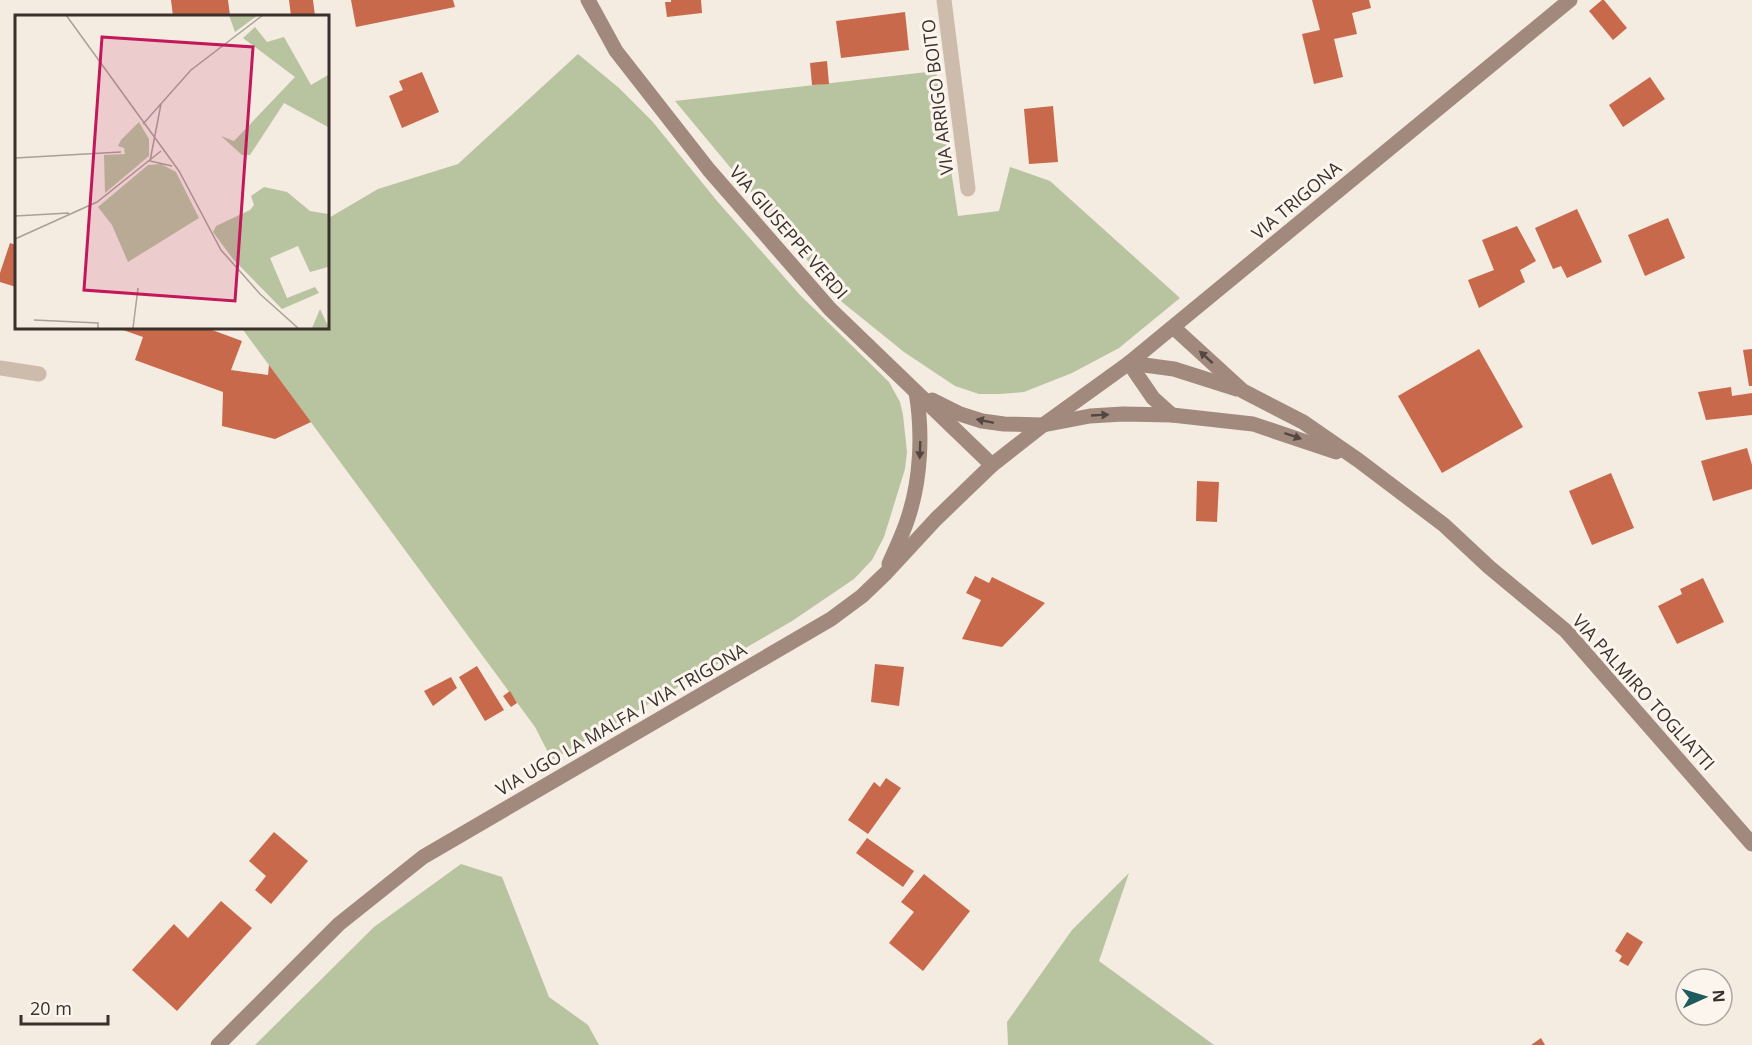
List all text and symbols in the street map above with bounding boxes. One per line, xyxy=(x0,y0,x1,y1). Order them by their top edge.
inset map xyxy=(15,15,328,328)
street label: VIA ARRIGO BOITO xyxy=(916,18,958,176)
street label: VIA TRIGONA xyxy=(1246,155,1346,245)
street label: VIA GIUSEPPE VERDI xyxy=(724,160,854,304)
one-way arrow xyxy=(1199,351,1214,364)
one-way arrow xyxy=(1091,411,1110,420)
one-way arrow xyxy=(975,416,994,425)
one-way arrow xyxy=(1284,432,1302,442)
one-way arrow xyxy=(915,441,924,460)
street label: VIA PALMIRO TOGLIATTI xyxy=(1567,609,1721,775)
street label: VIA UGO LA MALFA / VIA TRIGONA xyxy=(491,637,751,801)
north arrow xyxy=(1674,967,1734,1027)
scale bar xyxy=(21,988,108,1026)
text: N xyxy=(1708,989,1730,1003)
text: 20 m xyxy=(30,996,72,1020)

